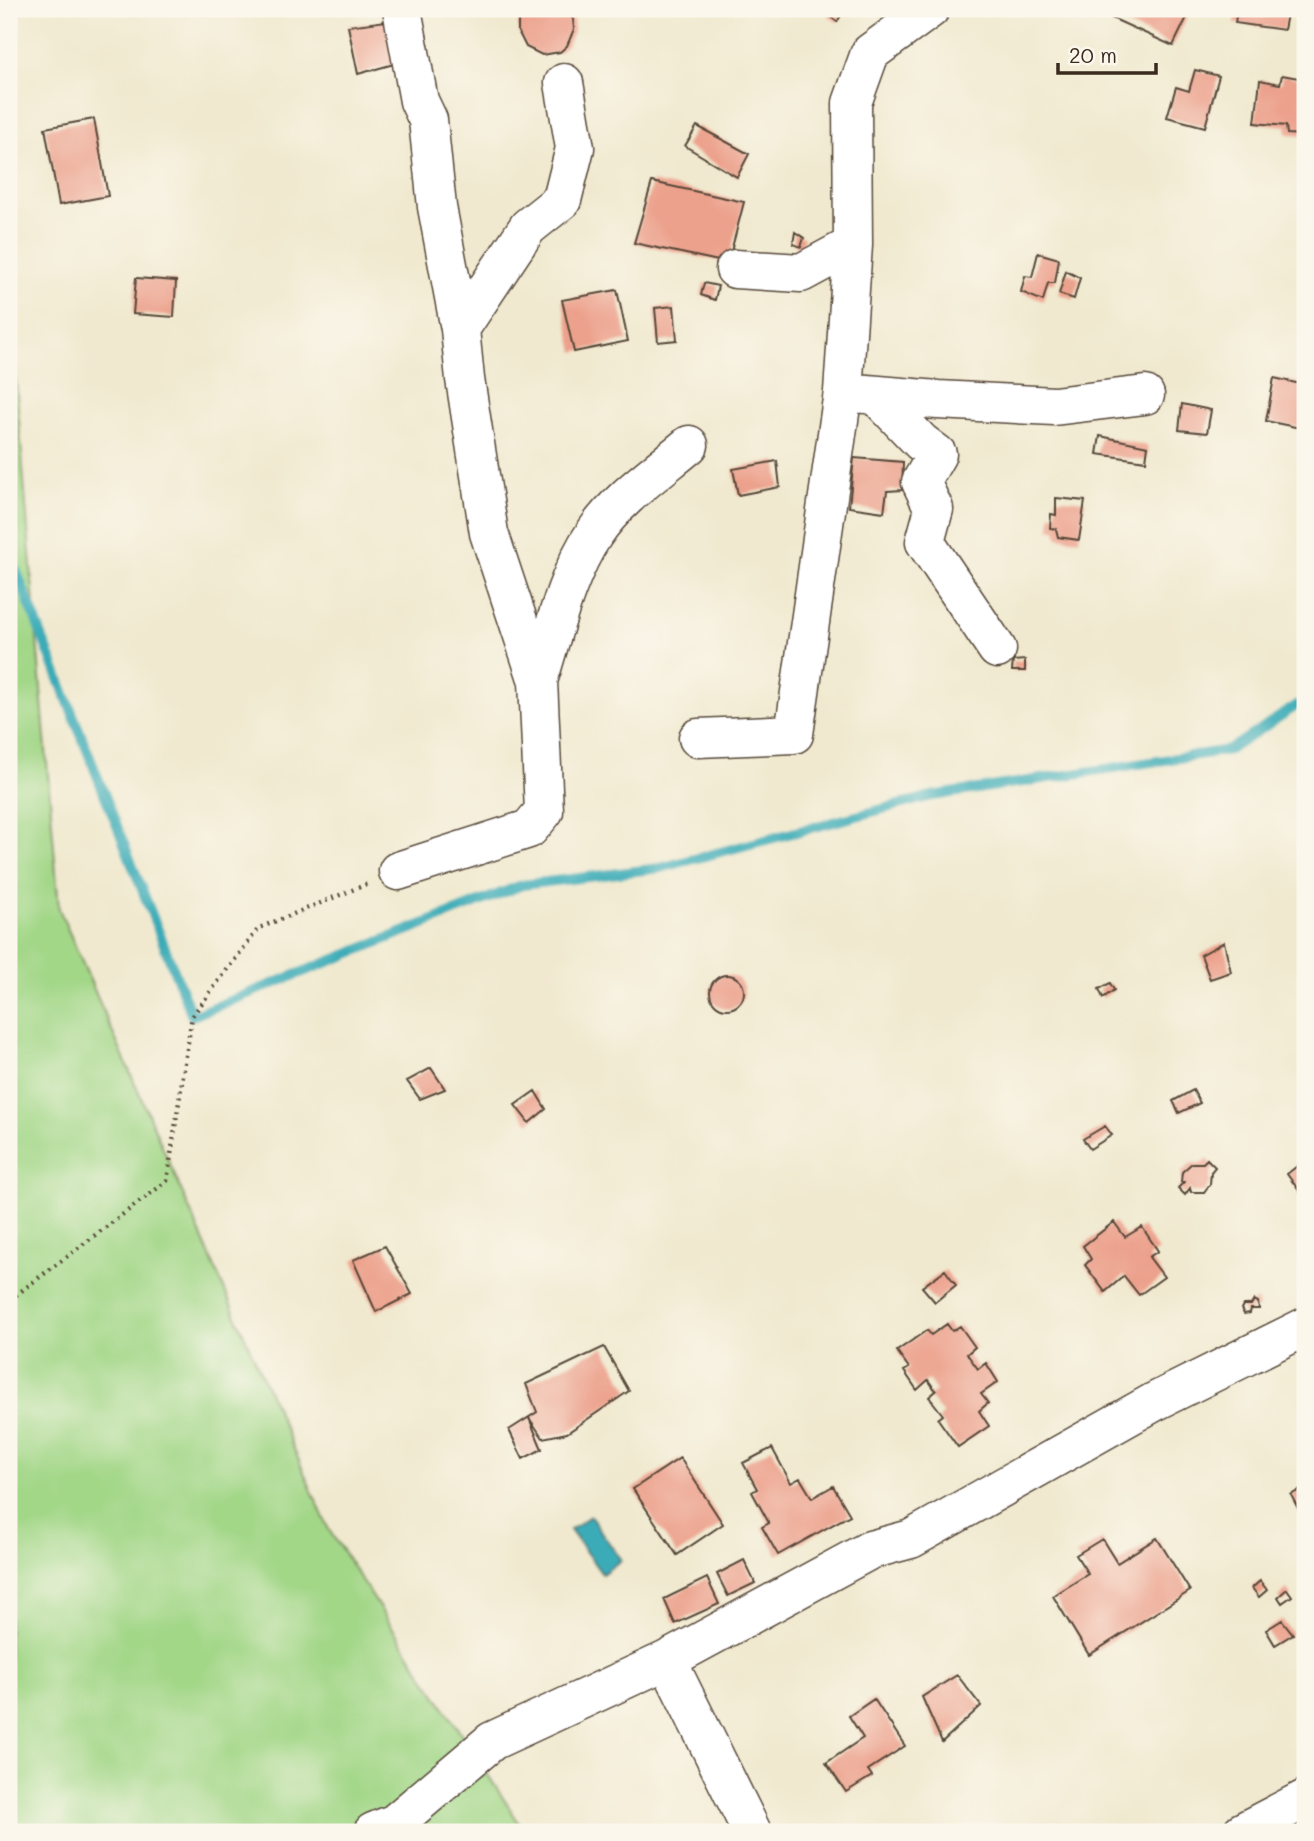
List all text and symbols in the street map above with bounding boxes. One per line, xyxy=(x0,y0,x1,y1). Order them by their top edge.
scale bar xyxy=(1058,32,1156,76)
text: 20 m xyxy=(1069,41,1117,68)

